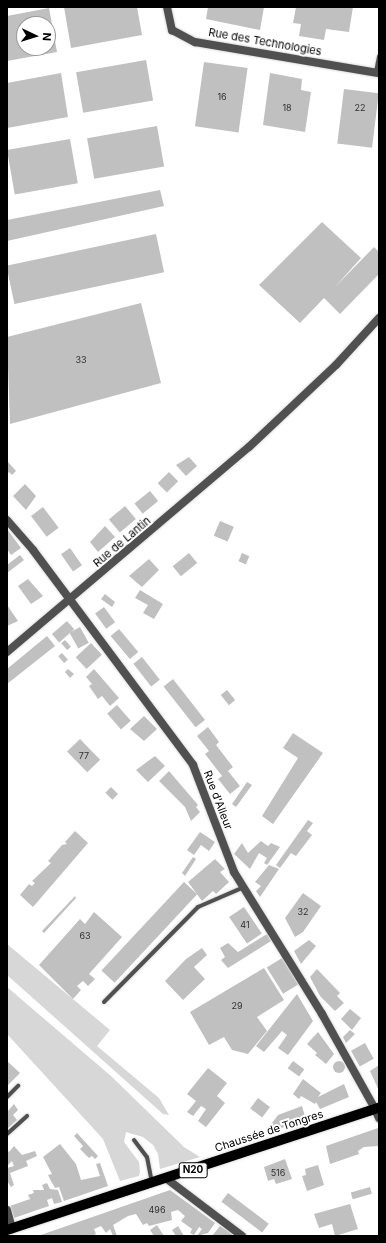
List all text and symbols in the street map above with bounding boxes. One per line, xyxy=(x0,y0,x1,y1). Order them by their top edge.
north arrow xyxy=(16,16,56,56)
street label: Rue des Technologies xyxy=(207,26,323,58)
text: N xyxy=(40,32,54,41)
house number: 16 xyxy=(217,92,227,102)
house number: 18 xyxy=(282,103,292,113)
house number: 22 xyxy=(355,103,365,113)
house number: 33 xyxy=(75,355,87,365)
street label: Rue de Lantin xyxy=(91,514,153,570)
house number: 77 xyxy=(79,751,89,761)
street label: Rue d'Alleur xyxy=(201,769,235,831)
house number: 32 xyxy=(297,907,309,917)
house number: 41 xyxy=(240,920,250,930)
house number: 63 xyxy=(79,931,91,941)
house number: 29 xyxy=(231,1001,243,1011)
street label: Chaussée de Tongres xyxy=(213,1107,325,1155)
road number: N20 xyxy=(178,1162,208,1178)
house number: 516 xyxy=(271,1168,285,1178)
house number: 496 xyxy=(149,1205,165,1215)

